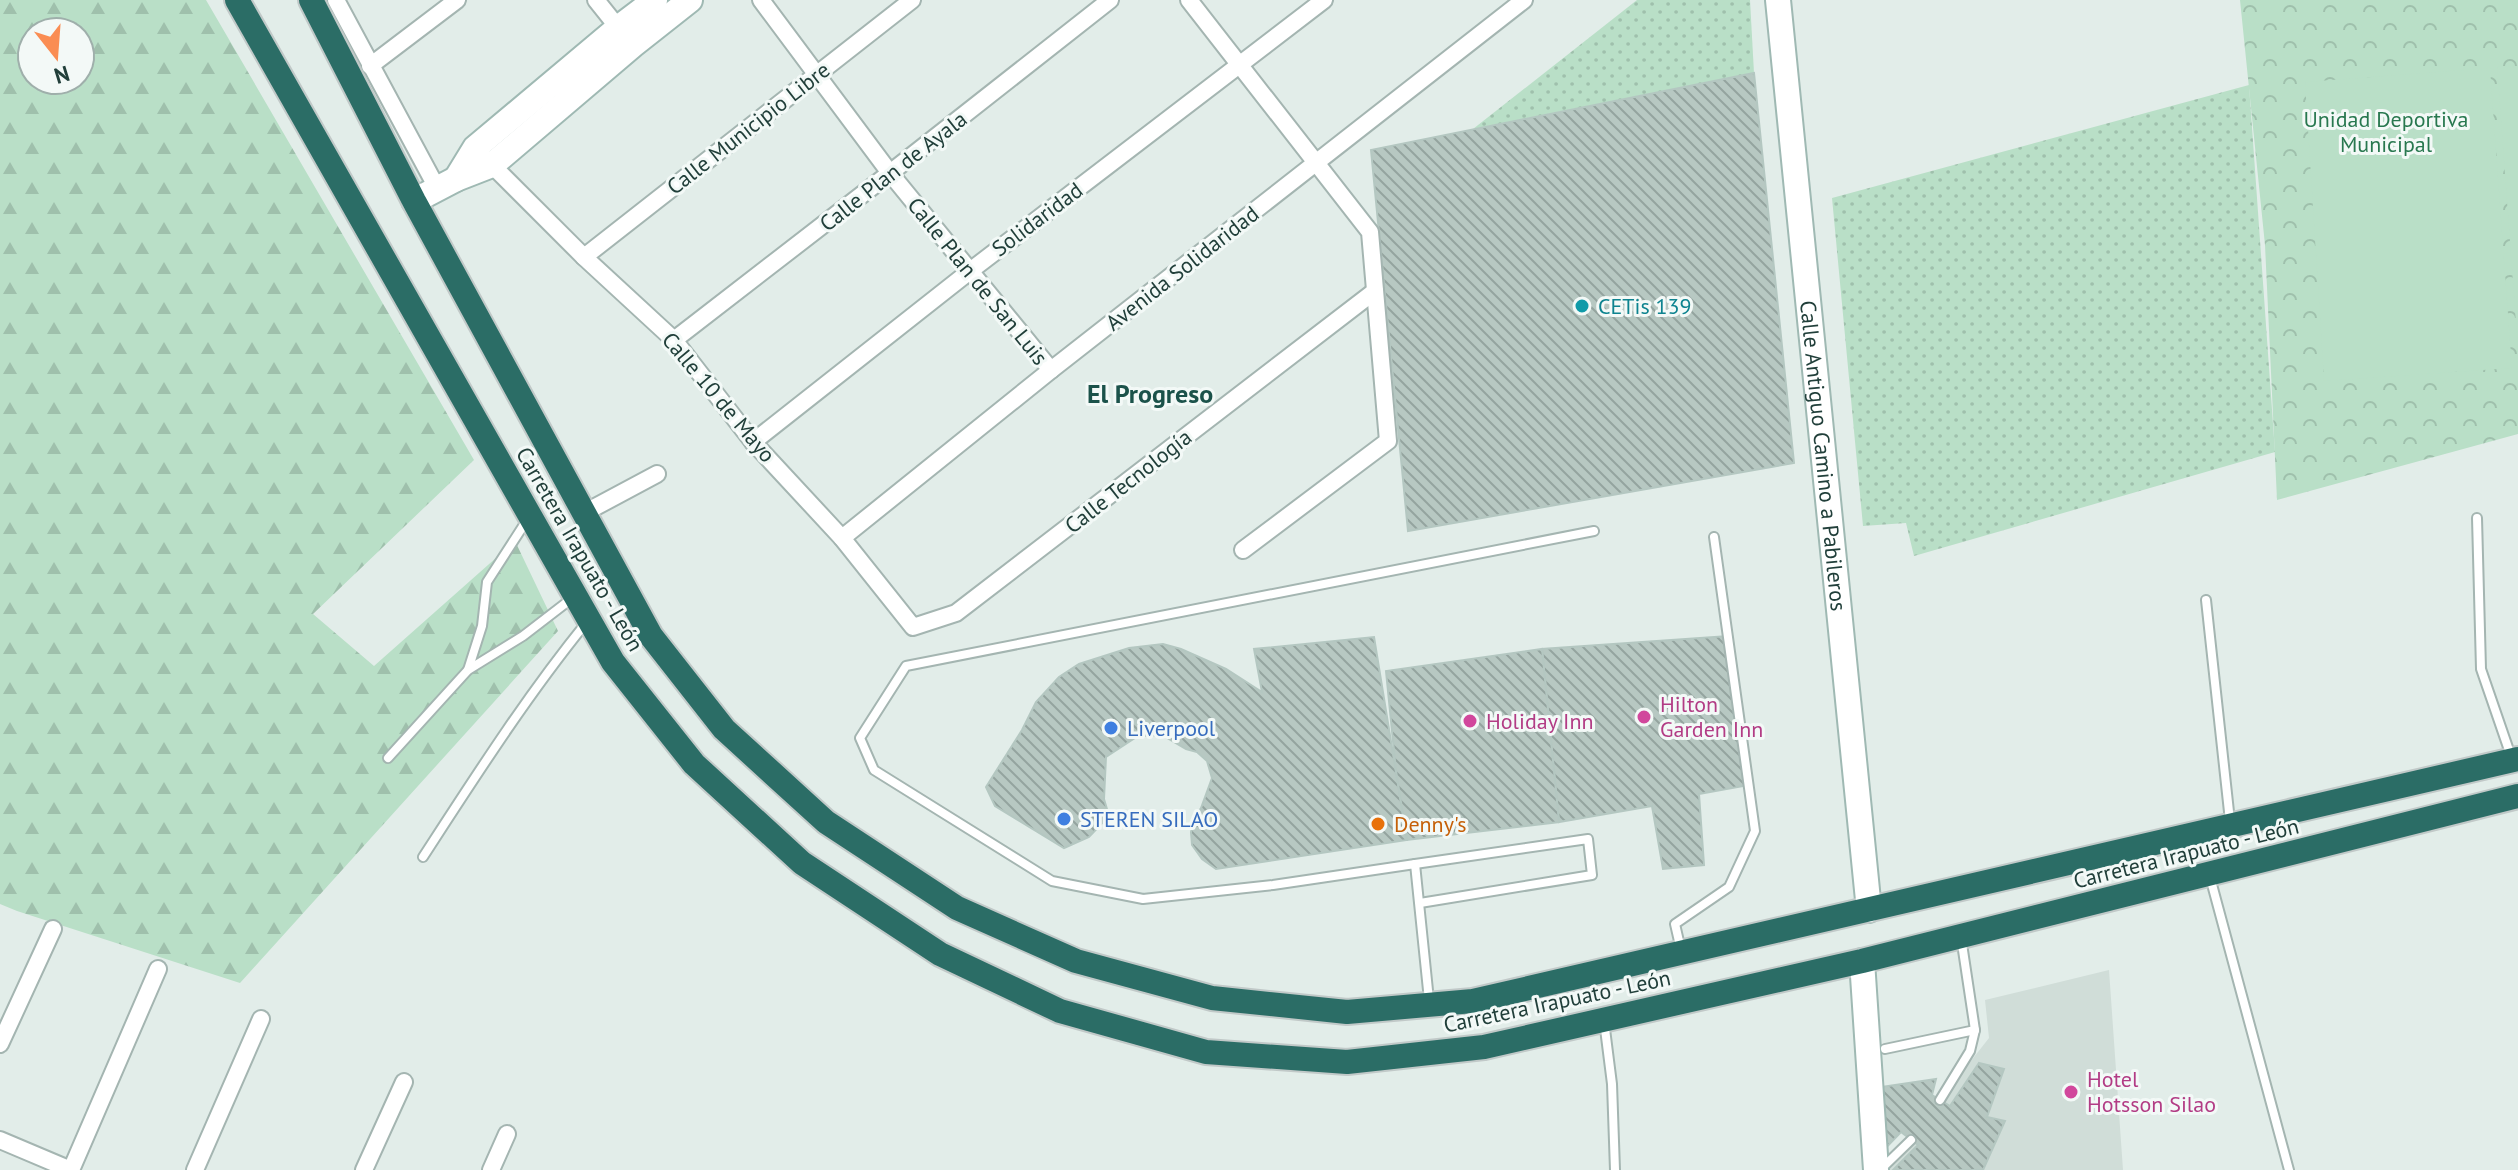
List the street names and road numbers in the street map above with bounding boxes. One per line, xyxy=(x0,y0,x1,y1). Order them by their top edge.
street label: Calle Municipio Libre xyxy=(661,56,835,200)
street label: Calle Plan de Ayala xyxy=(814,105,972,237)
street label: Solidaridad xyxy=(986,176,1088,262)
street label: Calle Plan de San Luis xyxy=(902,191,1054,371)
street label: Avenida Solidaridad xyxy=(1100,199,1264,337)
street label: Calle Antiguo Camino a Pabileros xyxy=(1794,299,1853,612)
street label: Calle 10 de Mayo xyxy=(656,326,782,468)
street label: Calle Tecnología xyxy=(1059,423,1197,539)
street label: Carretera Irapuato - León xyxy=(510,442,650,656)
street label: Carretera Irapuato - León xyxy=(2070,811,2302,895)
street label: Carretera Irapuato - León xyxy=(1441,963,1673,1039)

